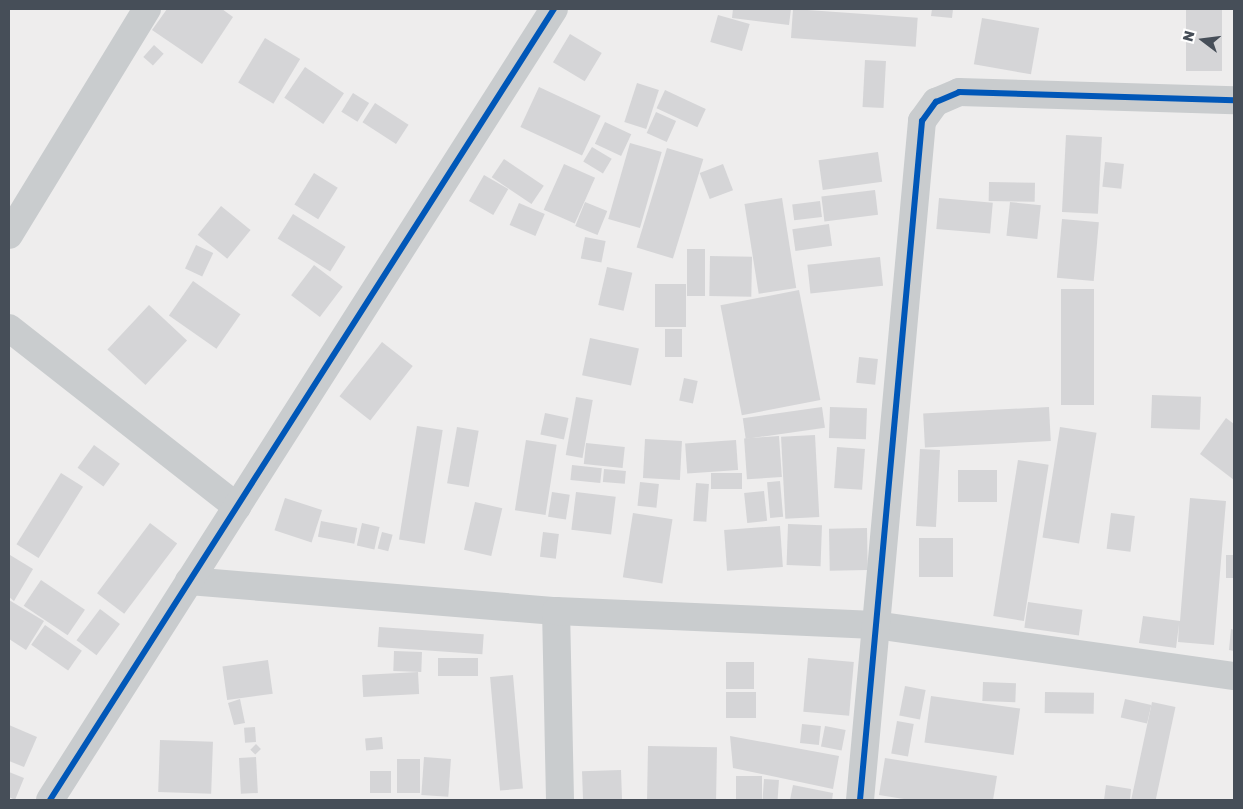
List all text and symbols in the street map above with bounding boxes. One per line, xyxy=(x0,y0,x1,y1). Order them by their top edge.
north arrow xyxy=(1178,15,1228,65)
text: N xyxy=(1178,29,1198,43)

